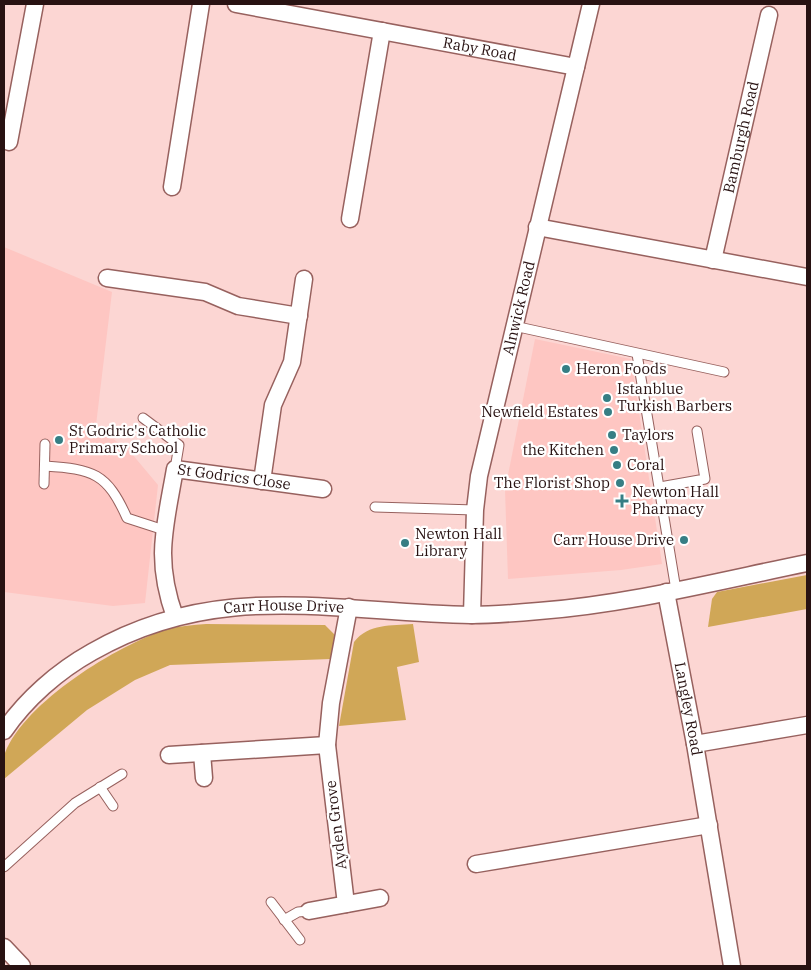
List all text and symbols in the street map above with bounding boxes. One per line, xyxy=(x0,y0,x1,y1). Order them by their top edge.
street label: Raby Road xyxy=(442,33,518,65)
street label: Bamburgh Road xyxy=(719,79,763,195)
street label: Alnwick Road xyxy=(498,259,539,357)
place label: Heron Foods xyxy=(576,359,666,378)
marker: Heron Foods xyxy=(560,363,572,375)
place label: Istanblue Turkish Barbers xyxy=(617,379,732,415)
marker: Istanblue Turkish Barbers xyxy=(601,392,613,404)
place label: Newfield Estates xyxy=(481,402,598,421)
marker: Newfield Estates xyxy=(602,406,614,418)
place label: St Godric's Catholic Primary School xyxy=(69,421,206,457)
place label: Taylors xyxy=(622,425,674,444)
marker: Taylors xyxy=(606,429,618,441)
marker: St Godric's Catholic Primary School xyxy=(53,434,65,446)
place label: the Kitchen xyxy=(522,440,604,459)
marker: the Kitchen xyxy=(608,444,620,456)
place label: Coral xyxy=(627,455,664,474)
street label: St Godrics Close xyxy=(176,459,292,494)
marker: Coral xyxy=(611,459,623,471)
place label: The Florist Shop xyxy=(494,473,610,492)
marker: The Florist Shop xyxy=(614,477,626,489)
place label: Newton Hall Pharmacy xyxy=(632,482,719,518)
marker: Newton Hall Pharmacy xyxy=(616,495,628,507)
place label: Newton Hall Library xyxy=(415,524,502,560)
place label: Carr House Drive xyxy=(553,530,674,549)
marker: Carr House Drive xyxy=(678,534,690,546)
marker: Newton Hall Library xyxy=(399,537,411,549)
street label: Carr House Drive xyxy=(222,595,345,618)
street label: Langley Road xyxy=(671,661,707,757)
street label: Ayden Grove xyxy=(321,779,350,871)

